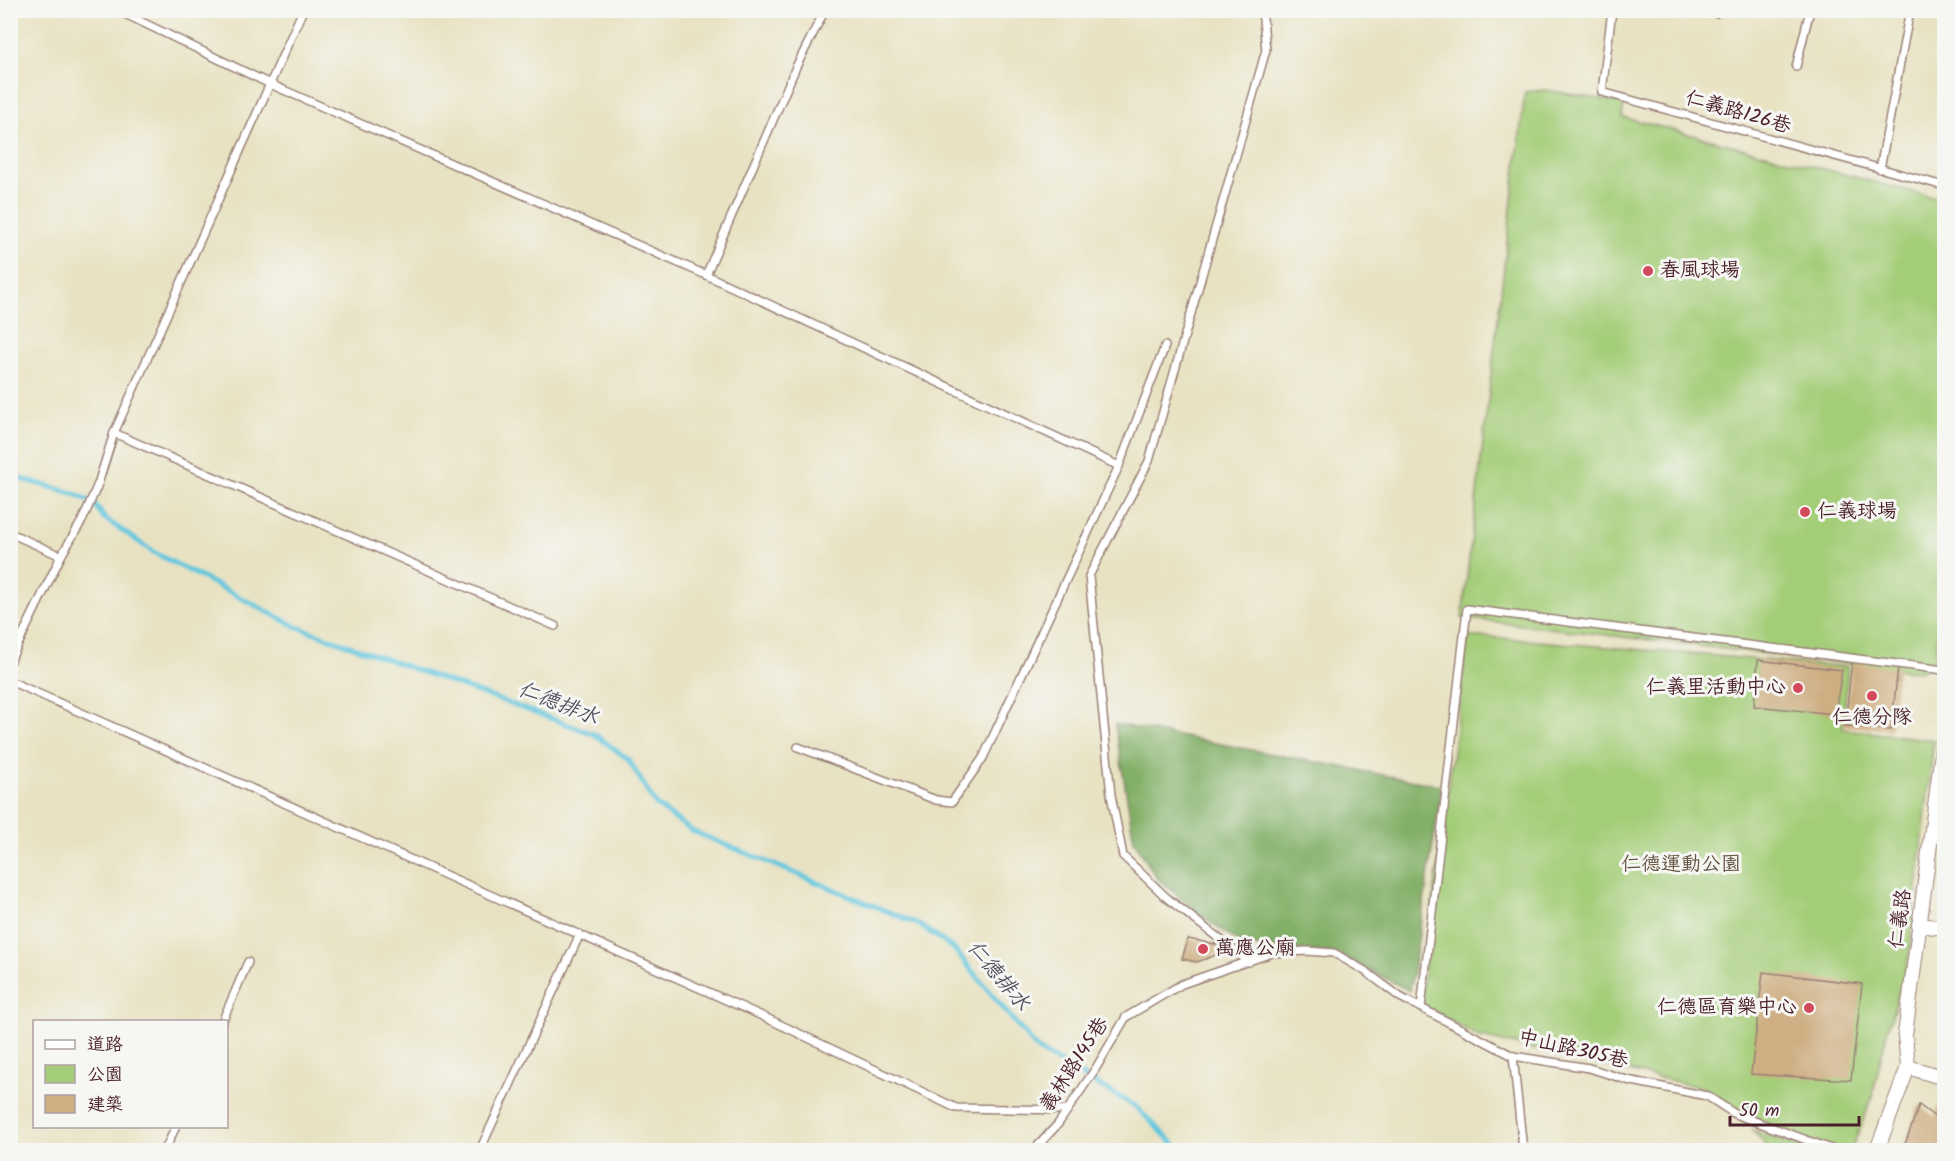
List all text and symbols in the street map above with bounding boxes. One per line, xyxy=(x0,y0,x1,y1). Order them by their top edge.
street label: 仁義路126巷 xyxy=(1681,83,1796,144)
place label: 春風球場 xyxy=(1660,255,1740,287)
marker: 春風球場 xyxy=(1641,264,1655,278)
place label: 仁義球場 xyxy=(1817,496,1897,528)
marker: 仁義球場 xyxy=(1798,505,1812,519)
place label: 仁義里活動中心 xyxy=(1646,672,1786,704)
water label: 仁德排水 xyxy=(513,674,604,735)
marker: 仁義里活動中心 xyxy=(1791,681,1805,695)
marker: 仁德分隊 xyxy=(1865,689,1879,703)
place label: 仁德分隊 xyxy=(1832,702,1912,734)
park label: 仁德運動公園 xyxy=(1621,849,1741,881)
street label: 仁義路 xyxy=(1881,886,1921,951)
water label: 仁德排水 xyxy=(958,933,1038,1020)
place label: 萬應公廟 xyxy=(1215,933,1295,965)
marker: 萬應公廟 xyxy=(1196,942,1210,956)
place label: 仁德區育樂中心 xyxy=(1657,992,1797,1024)
marker: 仁德區育樂中心 xyxy=(1802,1001,1816,1015)
street label: 義林路145巷 xyxy=(1032,1010,1118,1119)
legend xyxy=(33,1020,228,1128)
street label: 中山路305巷 xyxy=(1515,1022,1632,1078)
text: 道路 xyxy=(87,1031,123,1060)
text: 公園 xyxy=(87,1061,123,1090)
scale bar xyxy=(1730,1089,1859,1127)
text: 建築 xyxy=(87,1091,123,1120)
text: 50 m xyxy=(1739,1097,1779,1126)

